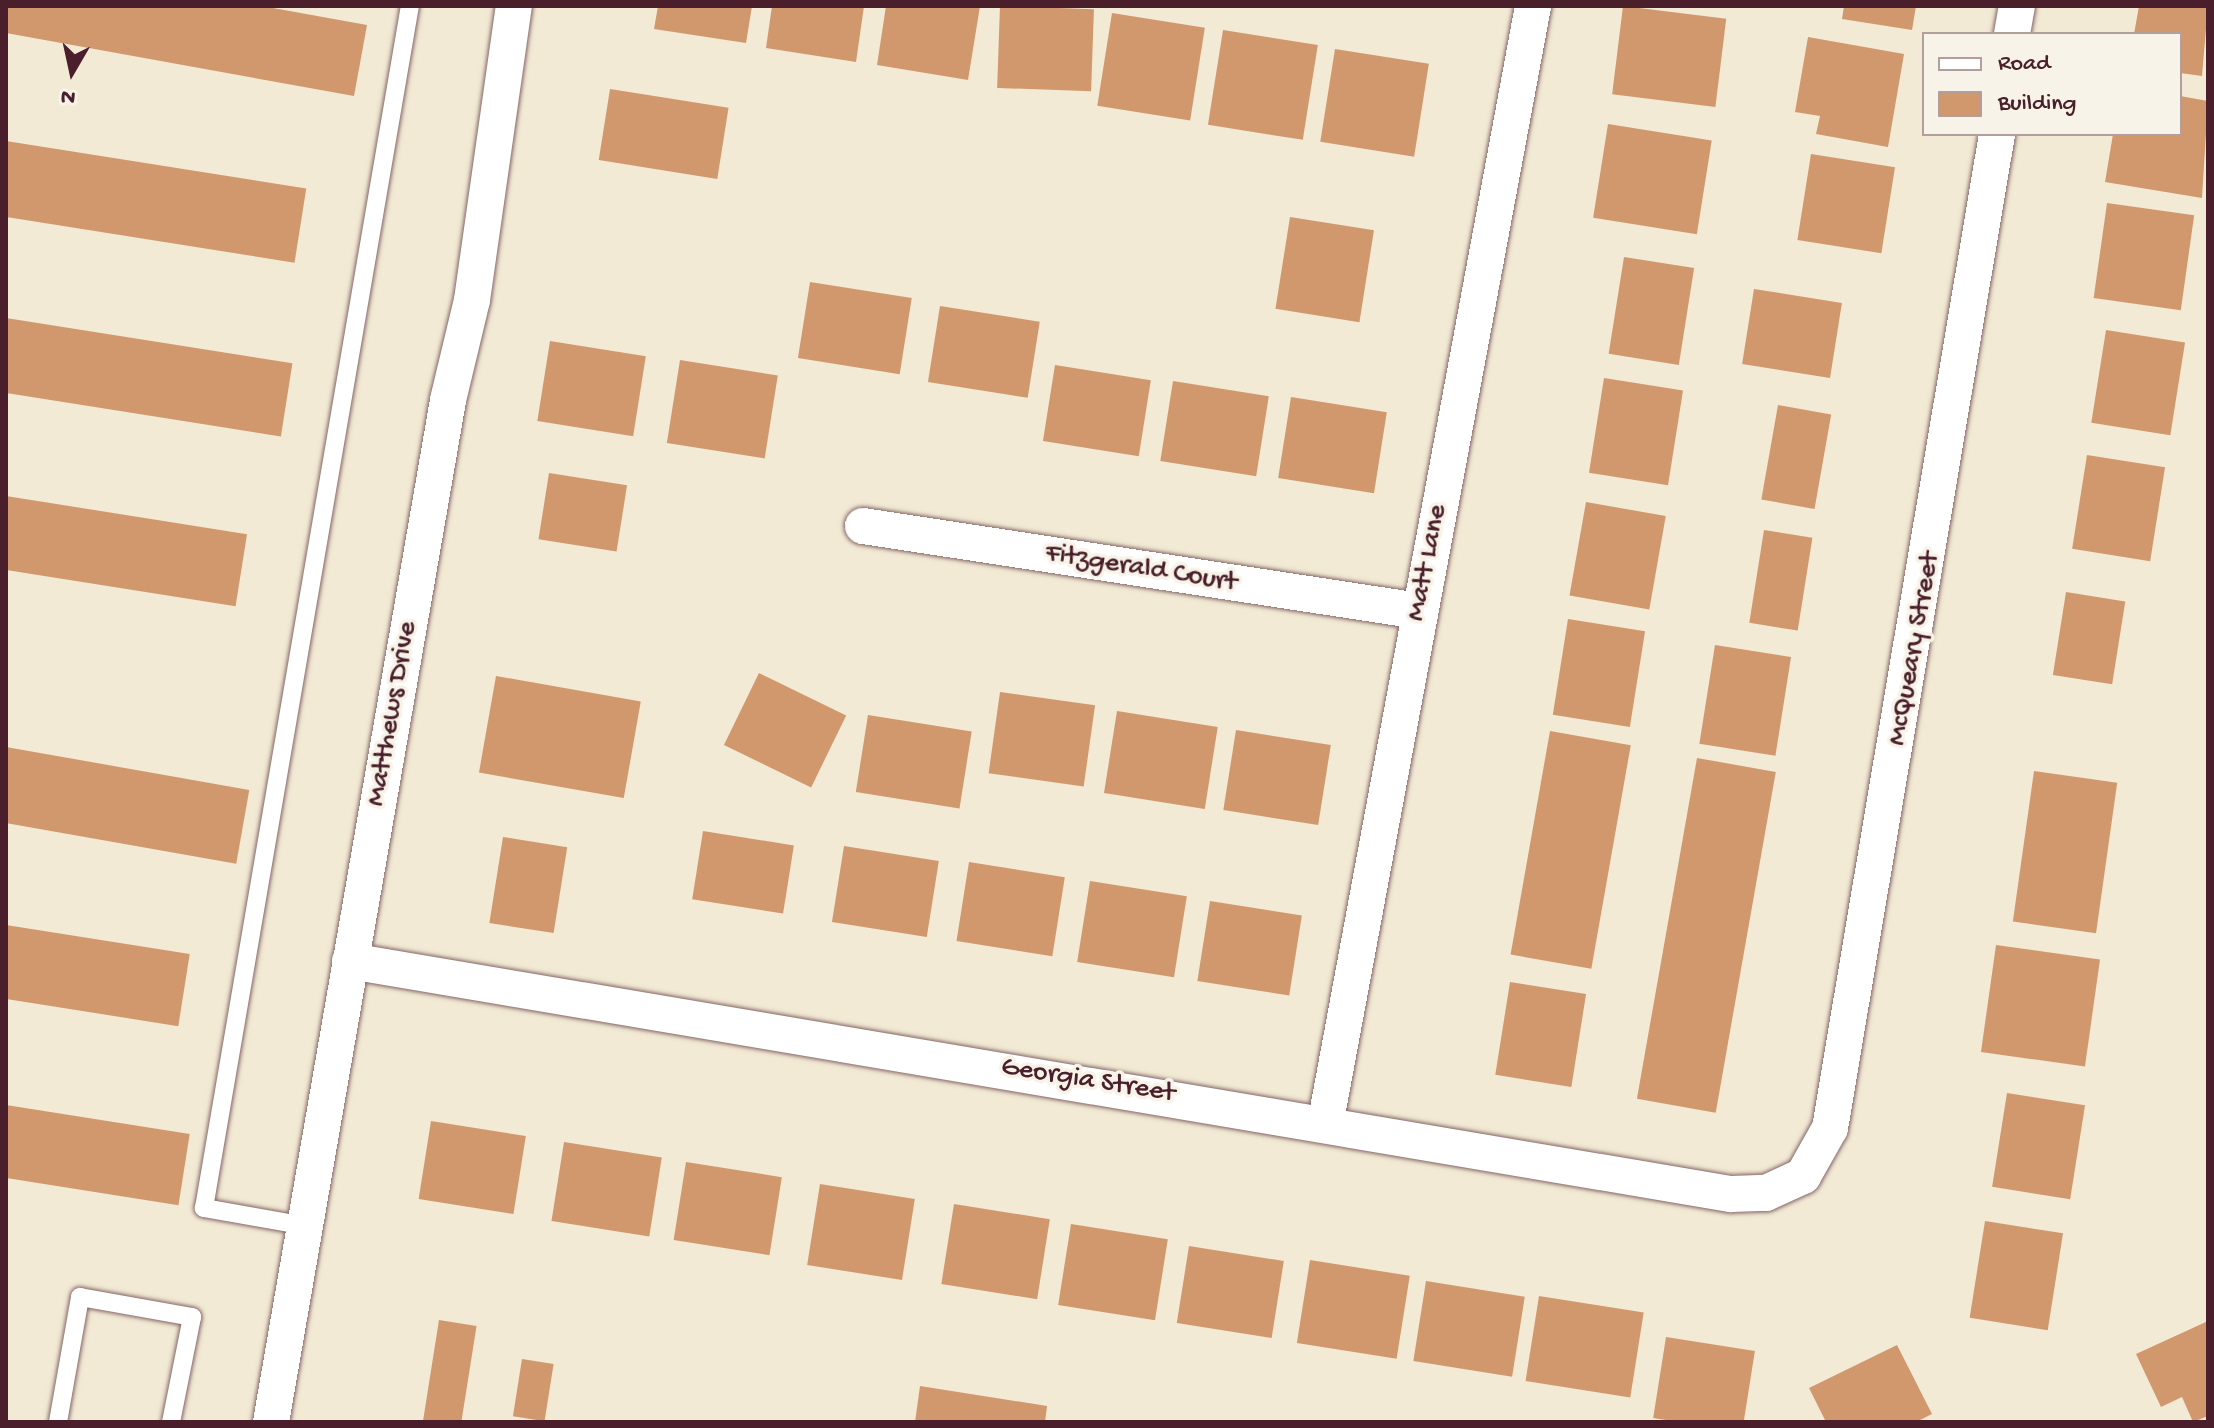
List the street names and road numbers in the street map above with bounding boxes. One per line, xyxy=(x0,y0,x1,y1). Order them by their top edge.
street label: Matt Lane xyxy=(1400,502,1456,624)
street label: Fitzgerald Court xyxy=(1043,537,1239,601)
street label: McQueary Street xyxy=(1881,550,1949,748)
street label: Matthews Drive xyxy=(360,619,426,809)
street label: Georgia Street xyxy=(999,1051,1177,1111)

